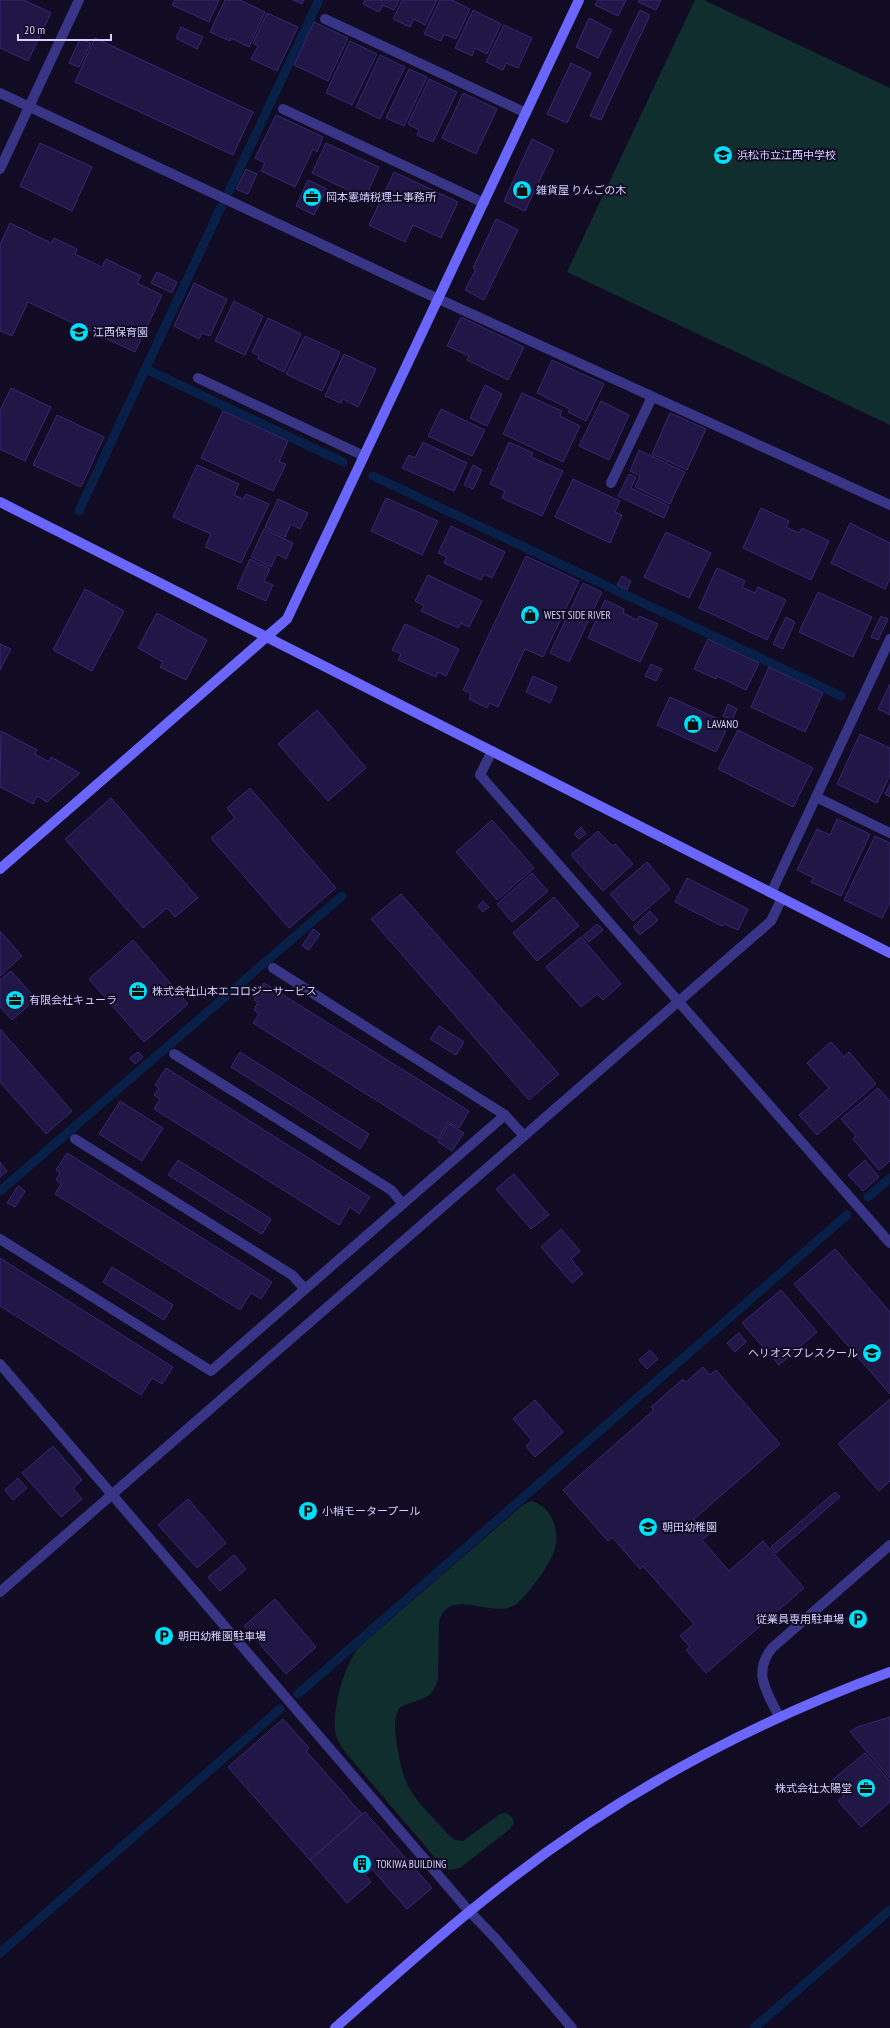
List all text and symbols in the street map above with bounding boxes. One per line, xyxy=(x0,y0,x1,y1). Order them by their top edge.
scale bar xyxy=(18,16,111,42)
text: 20 m xyxy=(24,22,45,37)
school or university icon: 浜松市立江西中学校 xyxy=(712,144,734,166)
place label: 浜松市立江西中学校 xyxy=(737,148,836,162)
shop icon: 雑貨屋 りんごの木 xyxy=(511,179,533,201)
place label: 雑貨屋 りんごの木 xyxy=(536,183,626,197)
office icon: 岡本憲靖税理士事務所 xyxy=(301,186,323,208)
place label: 岡本憲靖税理士事務所 xyxy=(326,190,437,204)
school or university icon: 江西保育園 xyxy=(68,321,90,343)
place label: 江西保育園 xyxy=(93,325,148,339)
shop icon: WEST SIDE RIVER xyxy=(519,604,541,626)
place label: WEST SIDE RIVER xyxy=(544,608,611,622)
shop icon: LAVANO xyxy=(682,713,704,735)
place label: LAVANO xyxy=(707,717,738,731)
office icon: 株式会社山本エコロジーサービス xyxy=(127,980,149,1002)
place label: 株式会社山本エコロジーサービス xyxy=(152,984,317,998)
office icon: 有限会社キューラ xyxy=(4,989,26,1011)
place label: 有限会社キューラ xyxy=(29,993,117,1007)
school or university icon: ヘリオスプレスクール xyxy=(861,1342,883,1364)
place label: ヘリオスプレスクール xyxy=(748,1346,858,1360)
parking icon: 小梢モータープール xyxy=(297,1500,319,1522)
place label: 小梢モータープール xyxy=(322,1504,420,1518)
school or university icon: 朝田幼稚園 xyxy=(637,1516,659,1538)
place label: 朝田幼稚園 xyxy=(662,1520,717,1534)
parking icon: 従業員専用駐車場 xyxy=(847,1608,869,1630)
place label: 従業員専用駐車場 xyxy=(756,1612,844,1626)
parking icon: 朝田幼稚園駐車場 xyxy=(153,1625,175,1647)
place label: 朝田幼稚園駐車場 xyxy=(178,1629,266,1643)
office icon: 株式会社太陽堂 xyxy=(855,1777,877,1799)
place label: 株式会社太陽堂 xyxy=(775,1781,852,1795)
building icon: TOKIWA BUILDING xyxy=(351,1853,373,1875)
place label: TOKIWA BUILDING xyxy=(376,1857,447,1871)

